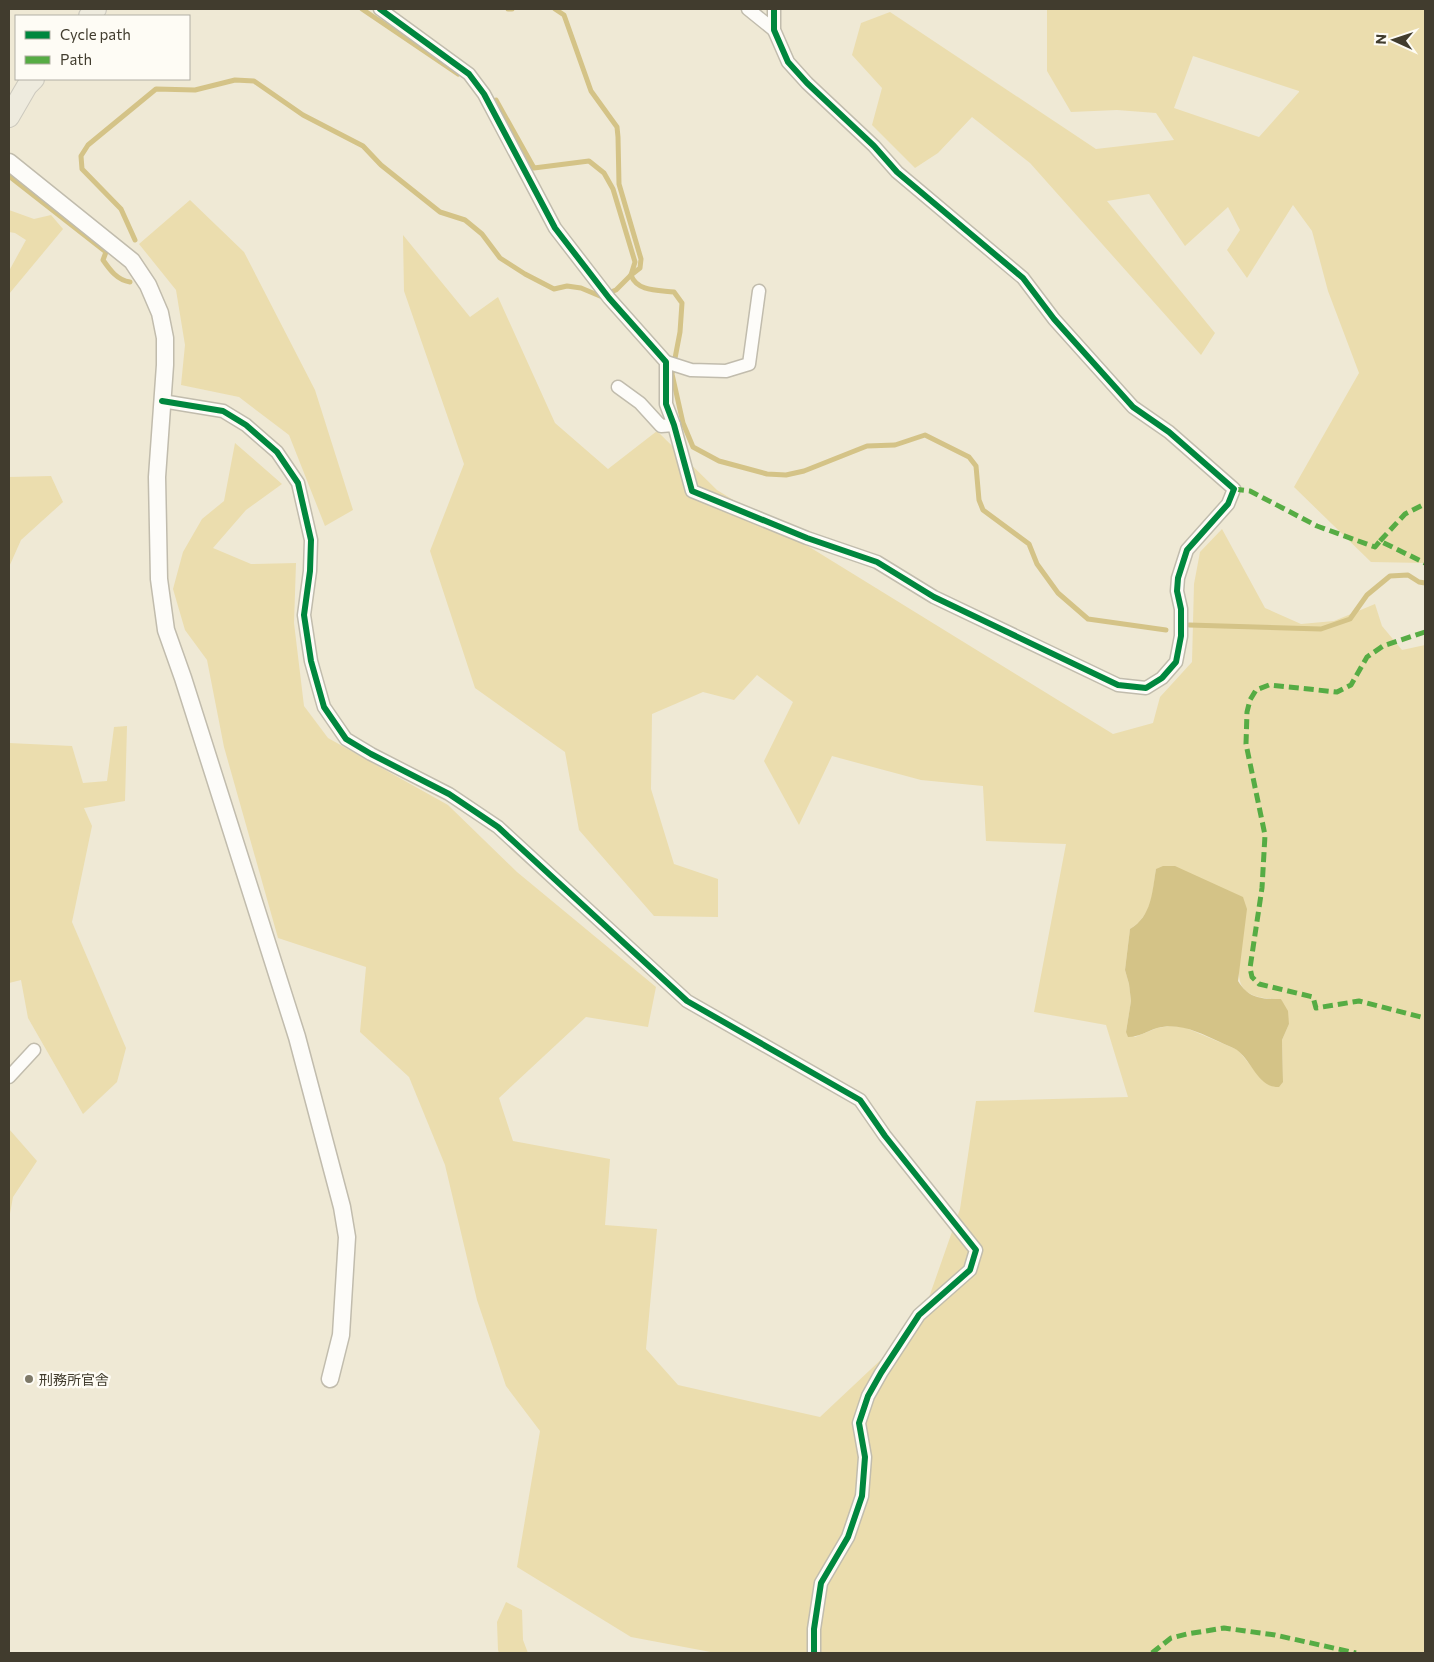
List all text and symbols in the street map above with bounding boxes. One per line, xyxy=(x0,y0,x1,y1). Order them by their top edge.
legend xyxy=(15,15,190,80)
north arrow xyxy=(1369,15,1419,65)
text: Cycle path xyxy=(60,25,131,43)
text: N xyxy=(1372,34,1389,45)
text: Path xyxy=(60,50,92,68)
place label: 刑務所官舎 xyxy=(39,1371,109,1388)
marker: 刑務所官舎 xyxy=(23,1373,35,1385)

